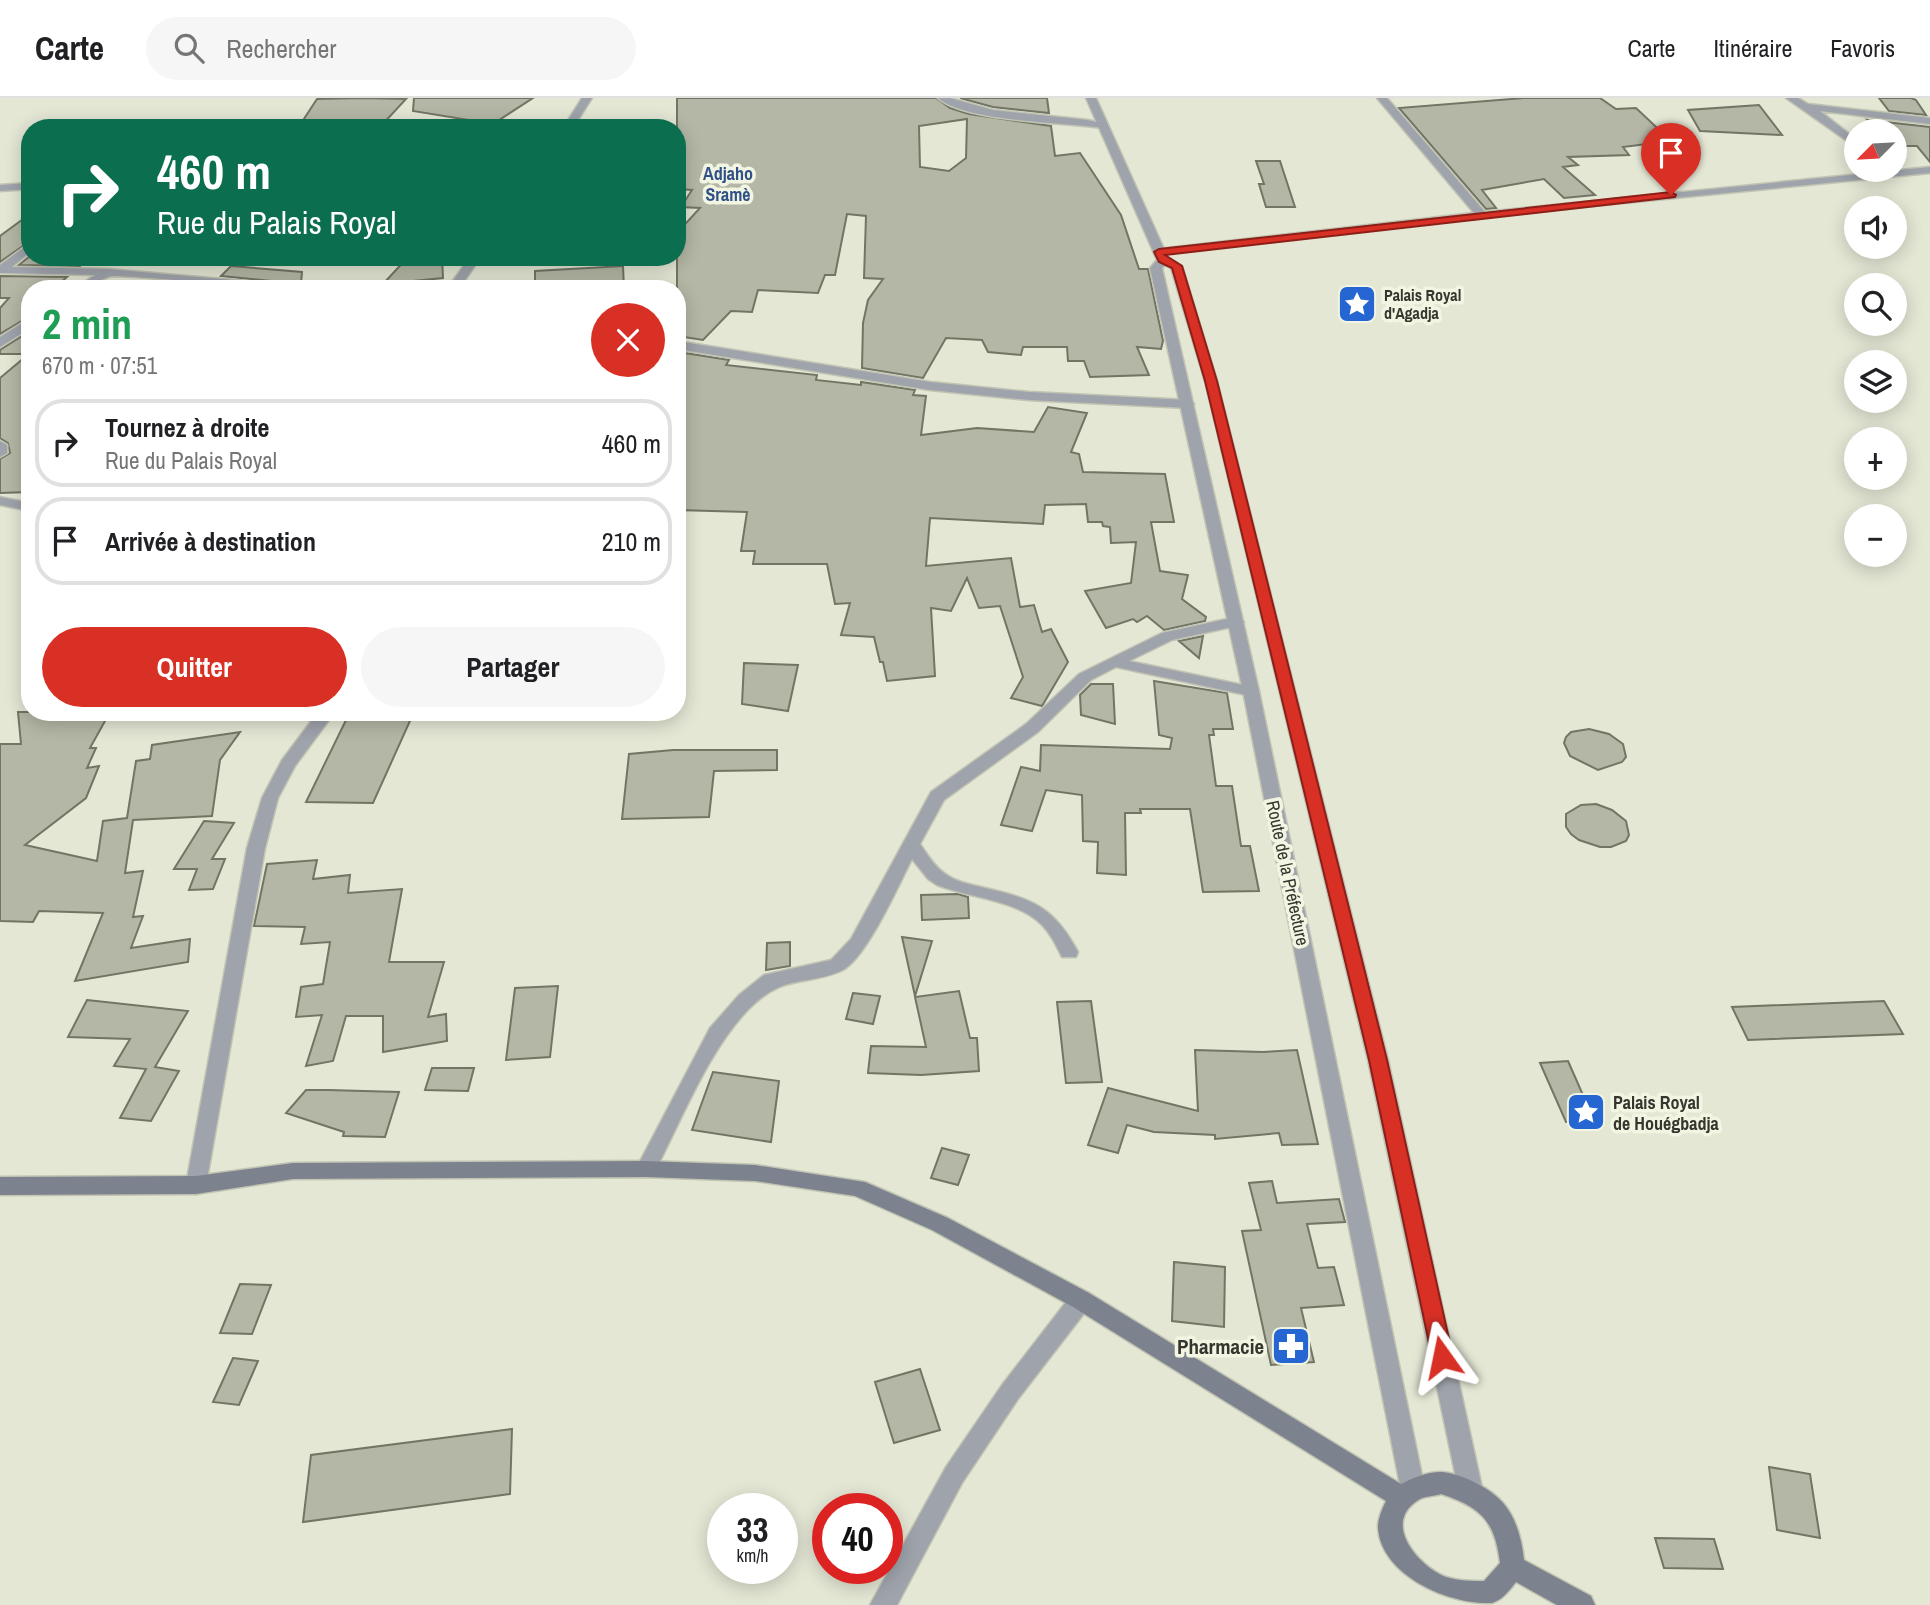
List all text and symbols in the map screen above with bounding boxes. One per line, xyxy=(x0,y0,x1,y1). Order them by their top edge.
search box xyxy=(146,17,636,80)
text: Carte xyxy=(35,26,104,70)
icon: search xyxy=(170,29,208,67)
text: Rechercher xyxy=(226,31,336,66)
text: Carte xyxy=(1627,32,1676,64)
text: Itinéraire xyxy=(1714,32,1792,64)
text: Favoris xyxy=(1830,32,1895,64)
north arrow xyxy=(1844,119,1908,182)
map controls xyxy=(1844,119,1907,567)
pin xyxy=(1641,123,1701,195)
icon: arrive xyxy=(1652,134,1690,172)
text: 460 m xyxy=(157,138,271,204)
icon: right xyxy=(42,147,133,238)
district label: Adjaho Sramè xyxy=(703,161,753,207)
button: sound xyxy=(1844,196,1907,259)
text: Rue du Palais Royal xyxy=(157,201,396,244)
button: search xyxy=(1844,273,1907,336)
place icon: Palais Royal d'Agadja xyxy=(1336,283,1378,325)
place label: Palais Royal d'Agadja xyxy=(1384,284,1461,324)
text: 2 min xyxy=(42,296,132,352)
button: close xyxy=(591,303,665,377)
text: 670 m · 07:51 xyxy=(42,350,157,381)
button: layers xyxy=(1844,350,1907,413)
text: Tournez à droite xyxy=(105,410,269,445)
icon: right xyxy=(46,424,84,462)
text: 460 m xyxy=(602,426,661,461)
button: + xyxy=(1844,427,1907,490)
text: Rue du Palais Royal xyxy=(105,445,277,476)
button: − xyxy=(1844,504,1907,567)
icon: arrive xyxy=(46,522,84,560)
text: Arrivée à destination xyxy=(105,524,316,559)
text: 210 m xyxy=(602,524,661,559)
button: Quitter xyxy=(42,627,347,707)
button: Partager xyxy=(361,627,665,707)
street label: Route de la Préfecture xyxy=(1260,798,1316,948)
place label: Palais Royal de Houégbadja xyxy=(1613,1090,1720,1136)
place icon: Palais Royal de Houégbadja xyxy=(1565,1091,1607,1133)
position arrow xyxy=(1405,1320,1479,1394)
pharmacy icon: Pharmacie xyxy=(1270,1325,1312,1367)
place label: Pharmacie xyxy=(1177,1332,1264,1361)
speed limit sign: 40 xyxy=(812,1493,903,1584)
text: 33 xyxy=(737,1506,768,1553)
text: km/h xyxy=(737,1543,769,1568)

